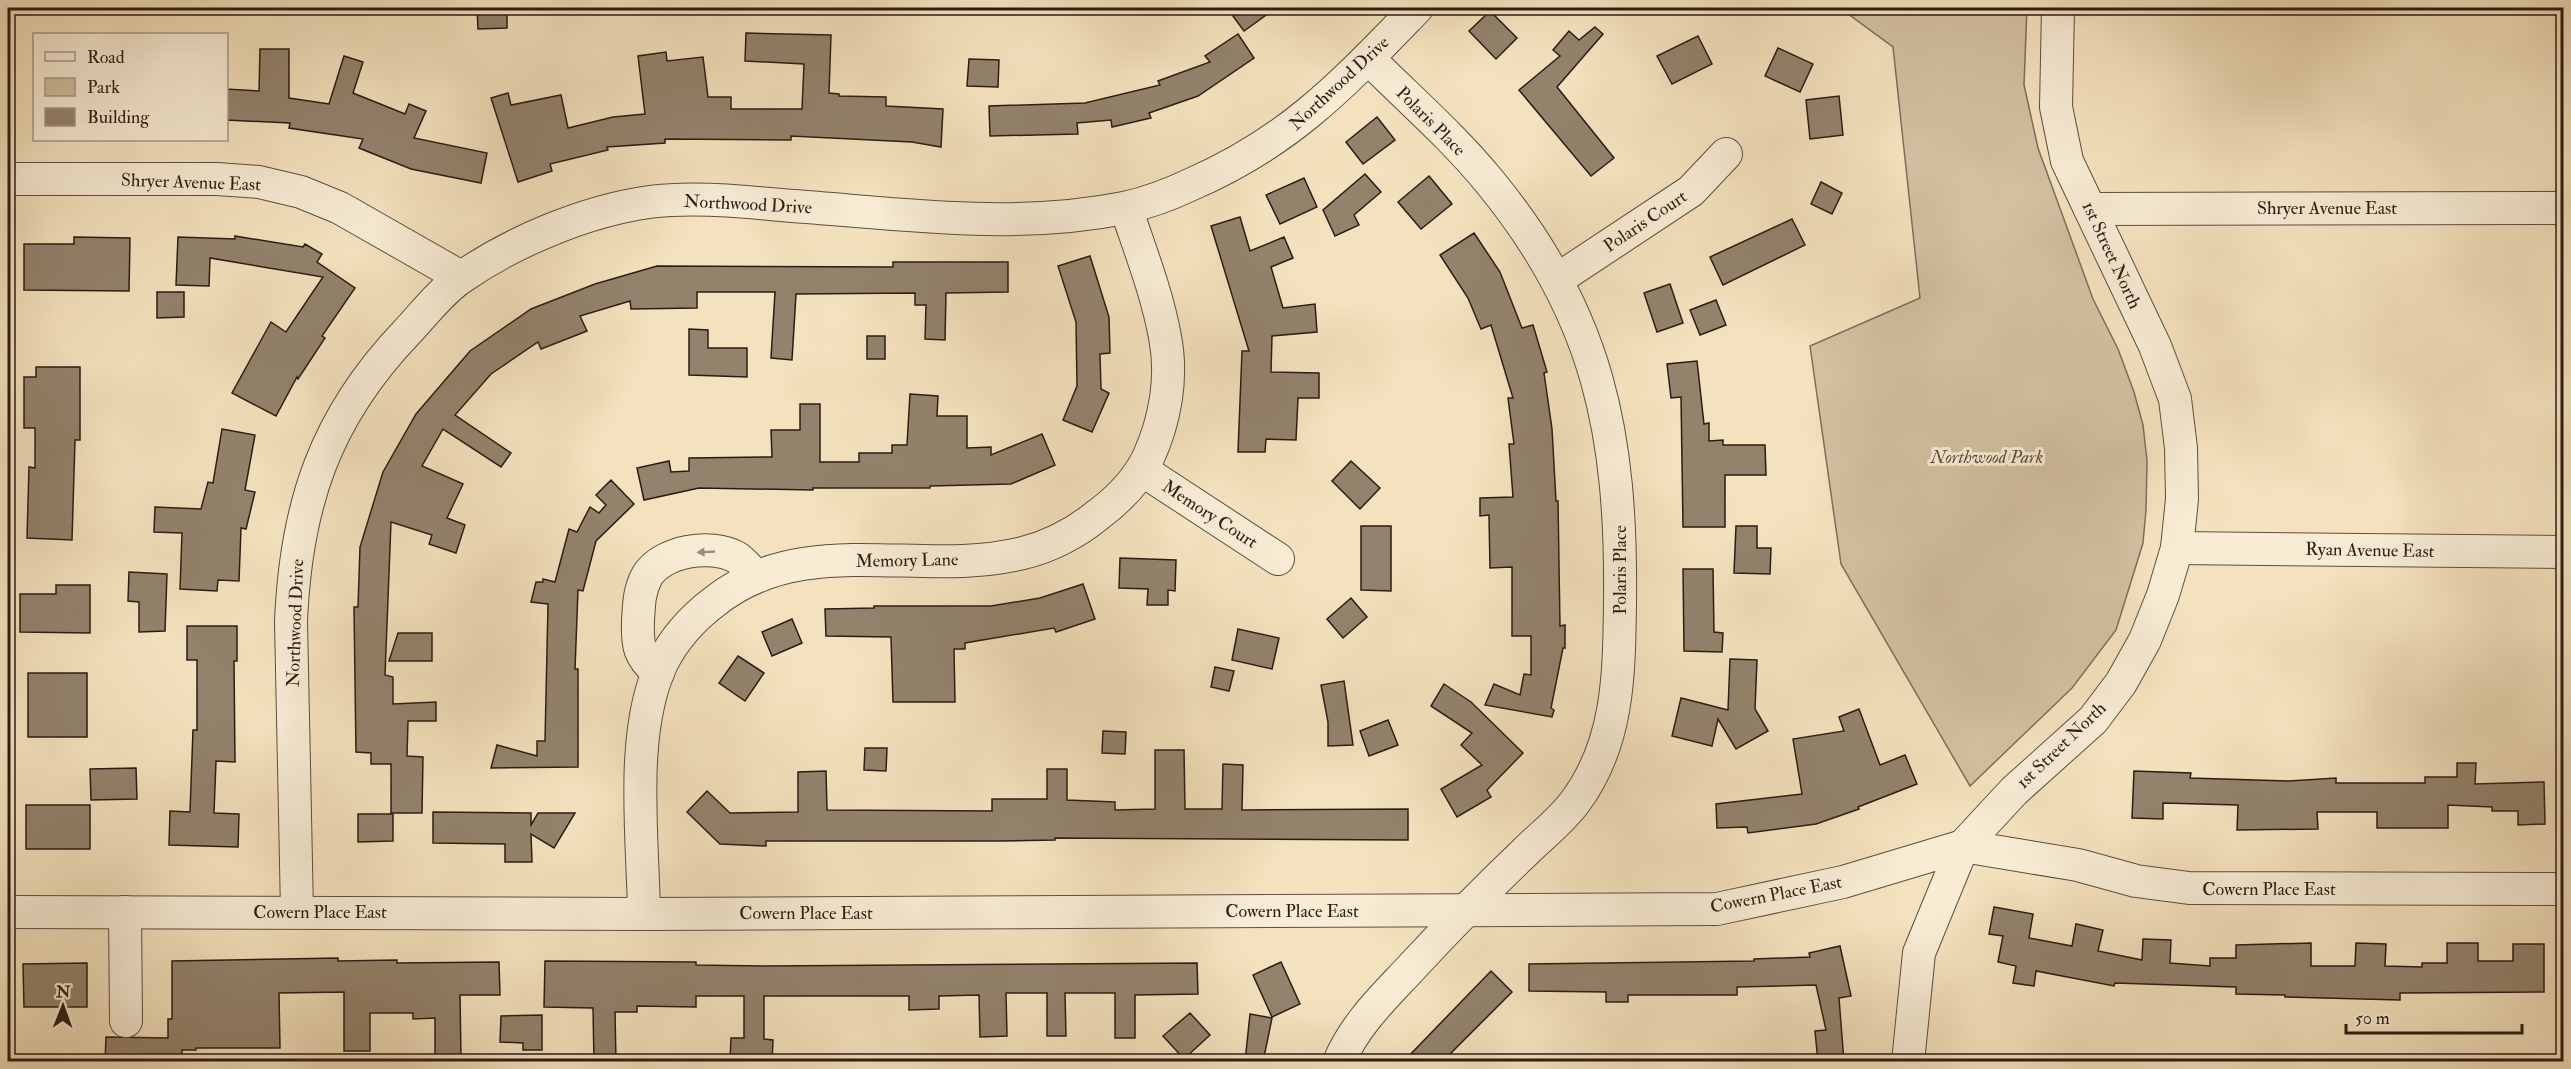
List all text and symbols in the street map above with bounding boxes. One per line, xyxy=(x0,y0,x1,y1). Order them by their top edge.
street label: Northwood Drive xyxy=(1285,31,1394,136)
legend xyxy=(33,33,228,141)
text: Road xyxy=(87,46,125,69)
text: Park xyxy=(87,76,120,99)
street label: Polaris Place xyxy=(1391,82,1471,161)
text: Building xyxy=(87,106,150,129)
street label: Shryer Avenue East xyxy=(120,169,262,196)
street label: Polaris Court xyxy=(1599,185,1692,258)
street label: Northwood Drive xyxy=(683,190,813,219)
street label: Shryer Avenue East xyxy=(2257,197,2397,220)
street label: 1st Street North xyxy=(2077,198,2147,313)
park label: Northwood Park xyxy=(1930,446,2043,469)
street label: Memory Court xyxy=(1158,475,1262,554)
street label: Polaris Place xyxy=(1609,525,1632,615)
street label: Ryan Avenue East xyxy=(2305,538,2435,563)
one-way arrow xyxy=(696,547,715,556)
street label: Memory Lane xyxy=(855,548,959,573)
street label: Northwood Drive xyxy=(282,558,309,688)
street label: 1st Street North xyxy=(2012,696,2111,794)
street label: Cowern Place East xyxy=(1708,870,1844,919)
street label: Cowern Place East xyxy=(2202,878,2336,901)
street label: Cowern Place East xyxy=(1225,900,1359,923)
street label: Cowern Place East xyxy=(253,901,387,924)
street label: Cowern Place East xyxy=(739,902,873,925)
north arrow xyxy=(33,976,93,1036)
text: N xyxy=(55,982,71,1002)
scale bar xyxy=(2346,997,2522,1035)
text: 50 m xyxy=(2355,1007,2390,1030)

